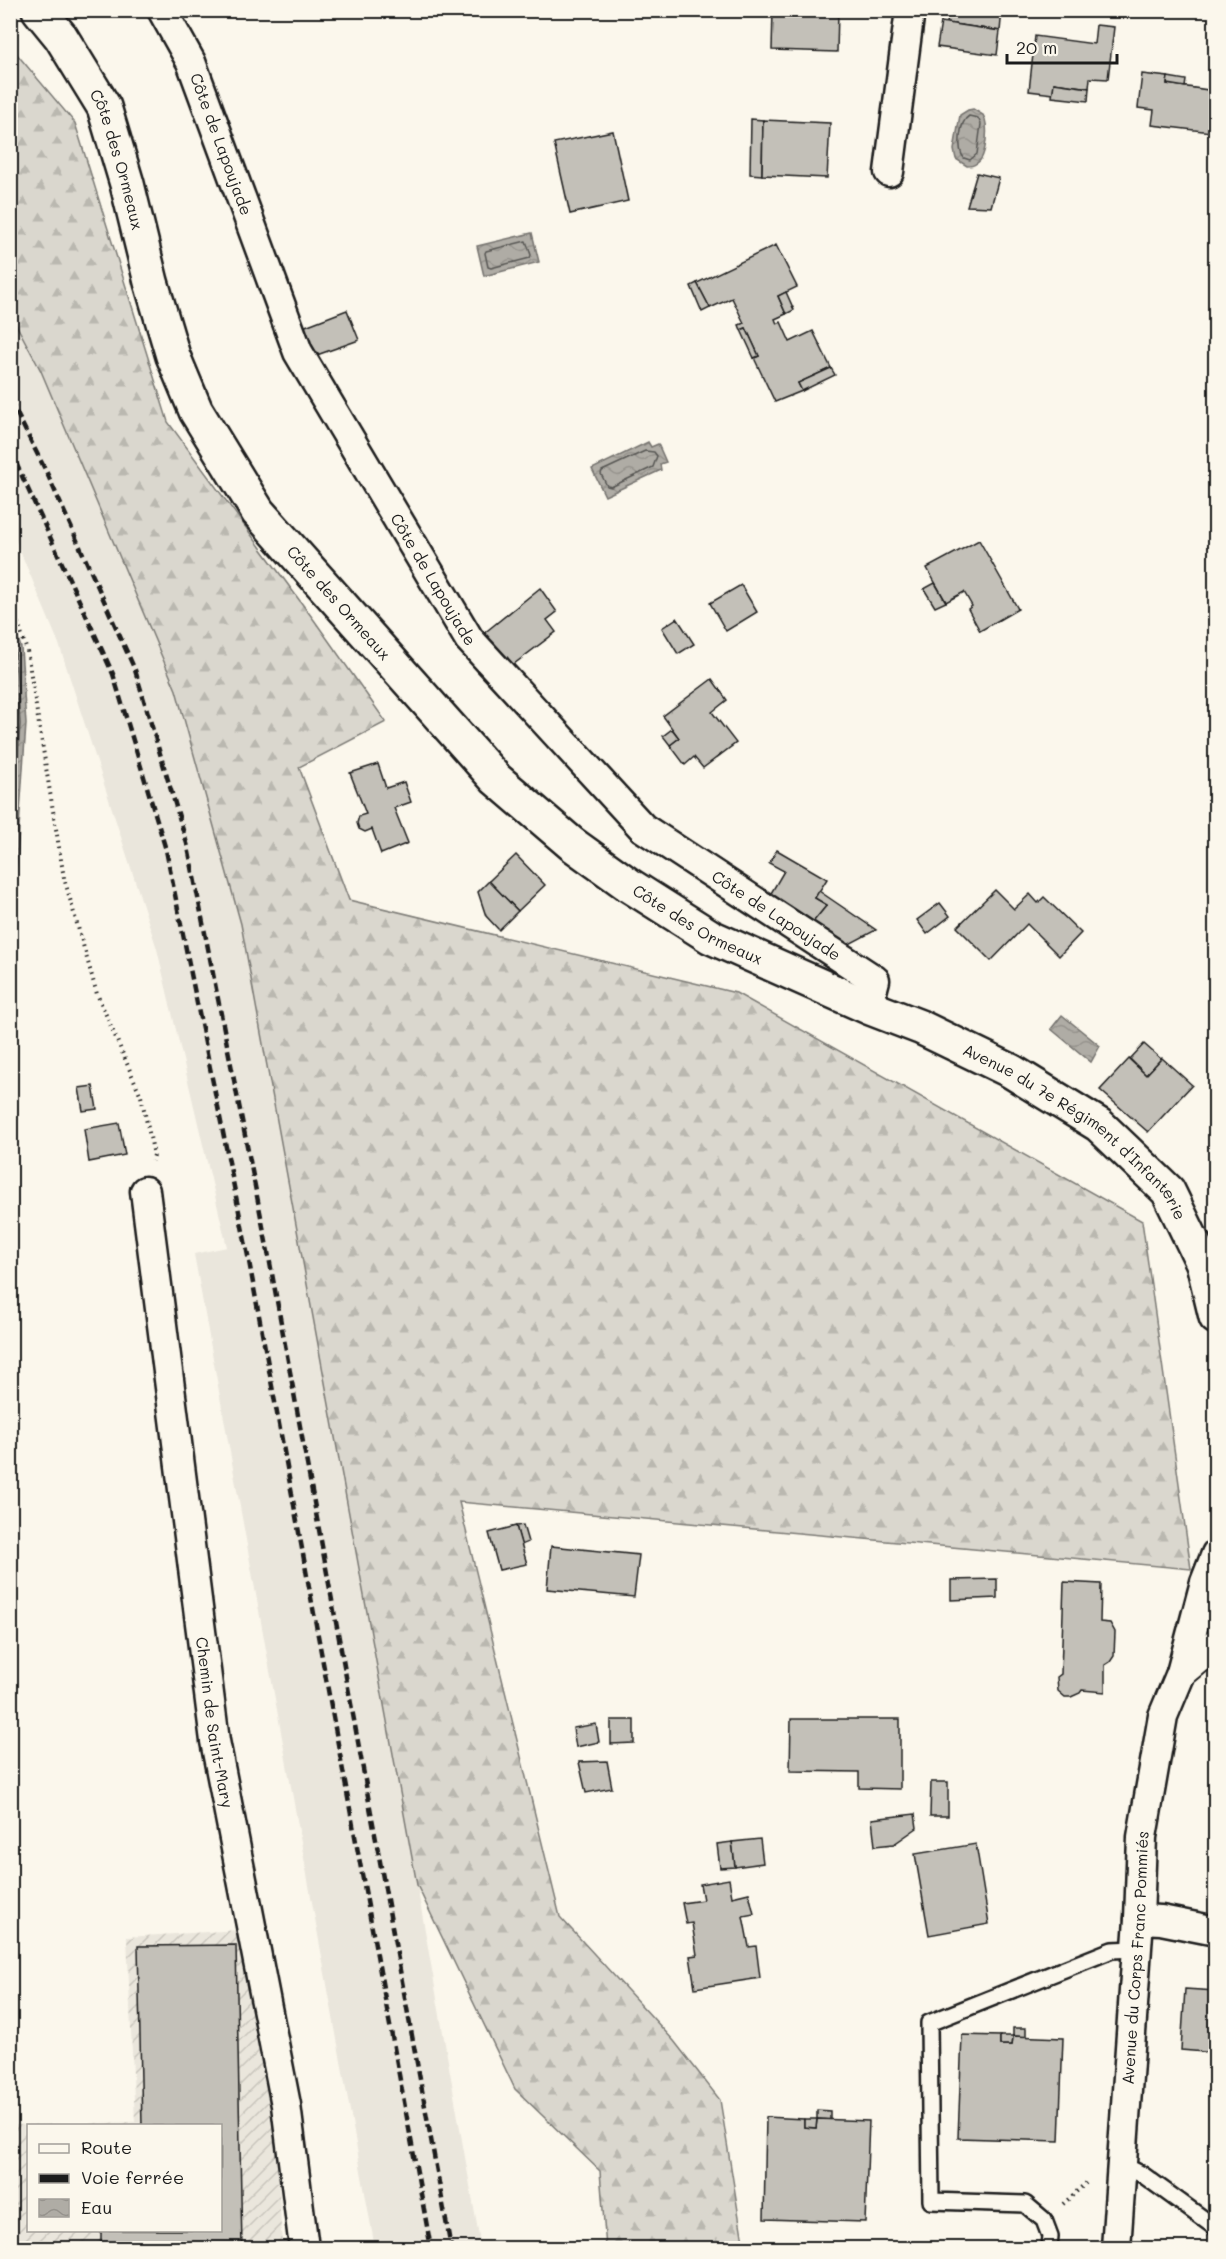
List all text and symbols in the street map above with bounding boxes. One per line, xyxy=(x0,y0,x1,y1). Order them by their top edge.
scale bar xyxy=(1007,27,1116,65)
text: 20 m xyxy=(1016,35,1057,59)
street label: Côte de Lapoujade xyxy=(186,70,258,218)
street label: Côte des Ormeaux xyxy=(85,85,149,232)
street label: Côte de Lapoujade xyxy=(386,509,481,650)
street label: Côte des Ormeaux xyxy=(283,541,396,664)
street label: Côte de Lapoujade xyxy=(708,865,845,965)
street label: Côte des Ormeaux xyxy=(629,879,766,969)
street label: Avenue du 7e Régiment d'Infanterie xyxy=(960,1038,1191,1223)
street label: Chemin de Saint-Mary xyxy=(192,1636,239,1810)
street label: Avenue du Corps Franc Pommiés xyxy=(1116,1829,1153,2085)
legend xyxy=(27,2124,222,2232)
text: Route xyxy=(81,2135,132,2159)
text: Voie ferrée xyxy=(81,2165,184,2189)
text: Eau xyxy=(81,2195,112,2219)

